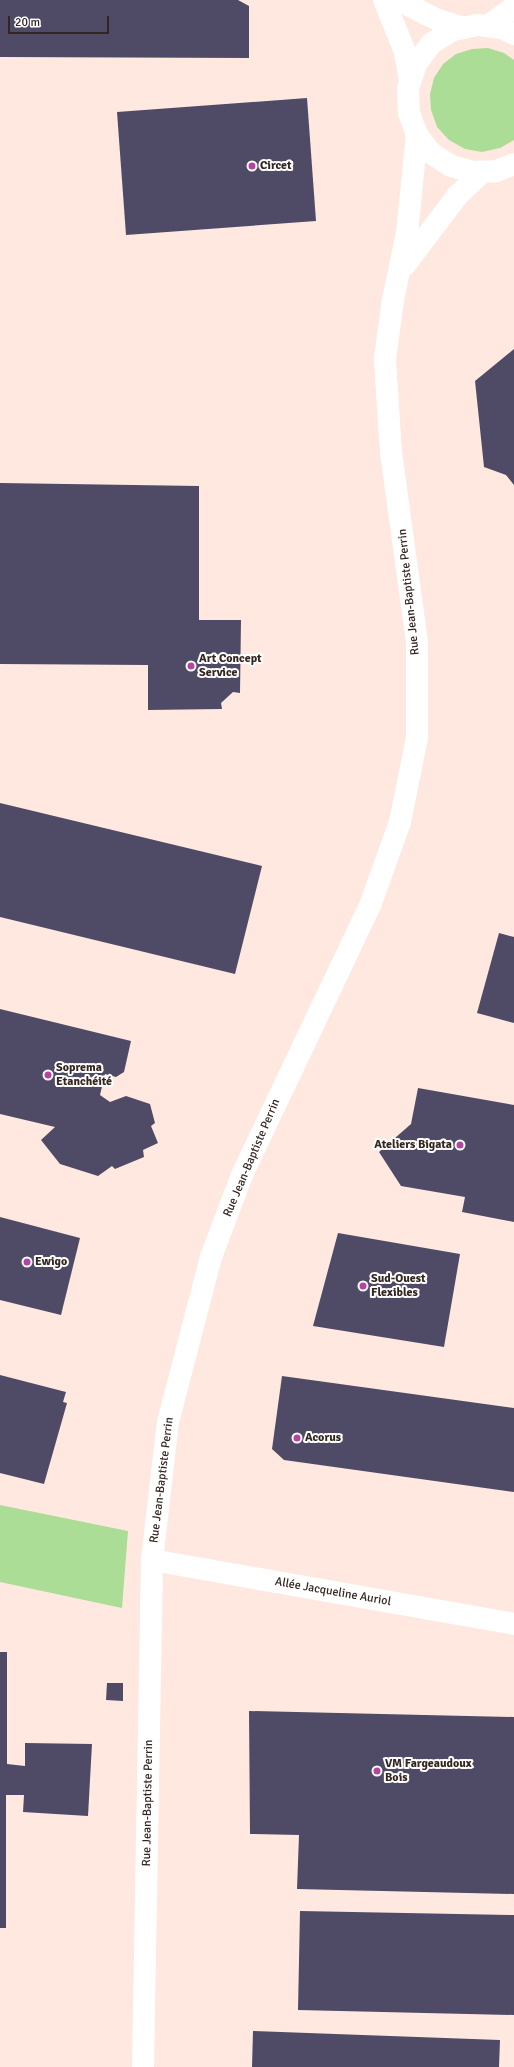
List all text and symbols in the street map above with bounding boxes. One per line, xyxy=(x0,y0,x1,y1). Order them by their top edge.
scale bar xyxy=(10,8,111,34)
text: 20 m xyxy=(15,15,40,30)
place label: Circet xyxy=(260,159,292,173)
marker: Circet xyxy=(247,161,257,171)
street label: Rue Jean-Baptiste Perrin xyxy=(395,528,423,656)
place label: Art Concept Service xyxy=(199,652,262,680)
marker: Art Concept Service xyxy=(186,661,196,671)
place label: Soprema Etanchéité xyxy=(56,1061,112,1089)
marker: Soprema Etanchéité xyxy=(43,1070,53,1080)
street label: Rue Jean-Baptiste Perrin xyxy=(221,1097,283,1219)
place label: Ateliers Bigata xyxy=(374,1138,452,1152)
marker: Ateliers Bigata xyxy=(455,1140,465,1150)
place label: Ewigo xyxy=(35,1255,67,1269)
marker: Ewigo xyxy=(22,1257,32,1267)
place label: Sud-Ouest Flexibles xyxy=(371,1272,426,1300)
marker: Sud-Ouest Flexibles xyxy=(358,1281,368,1291)
street label: Rue Jean-Baptiste Perrin xyxy=(147,1416,177,1544)
place label: Acorus xyxy=(305,1431,341,1445)
marker: Acorus xyxy=(292,1433,302,1443)
street label: Allée Jacqueline Auriol xyxy=(274,1575,392,1609)
street label: Rue Jean-Baptiste Perrin xyxy=(140,1739,156,1867)
place label: VM Fargeaudoux Bois xyxy=(385,1757,472,1785)
marker: VM Fargeaudoux Bois xyxy=(372,1766,382,1776)

